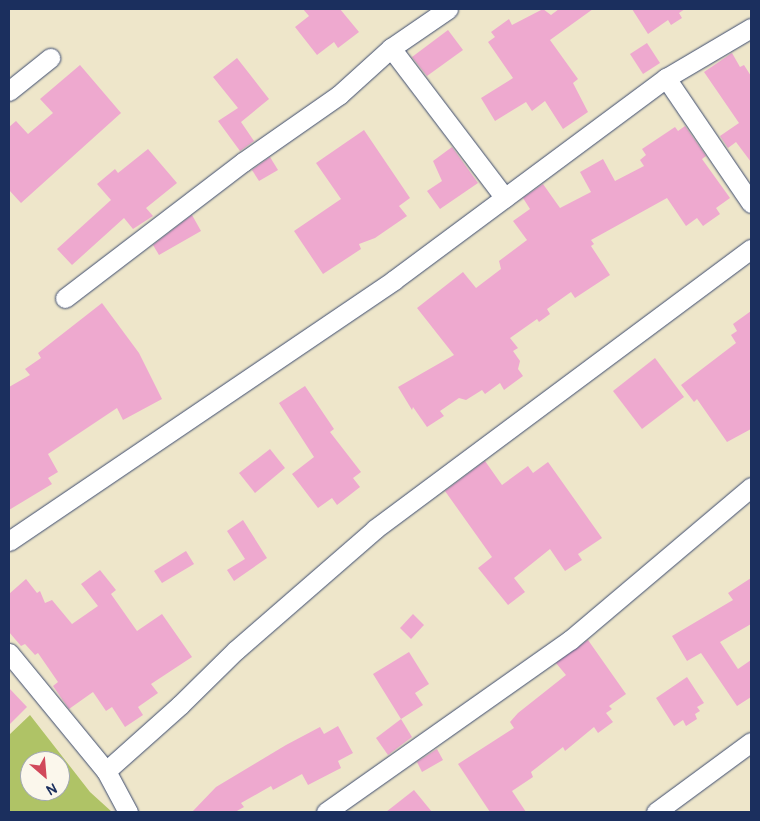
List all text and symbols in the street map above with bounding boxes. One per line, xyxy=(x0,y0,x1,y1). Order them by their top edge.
north arrow xyxy=(20,751,70,801)
text: N xyxy=(44,779,60,799)

